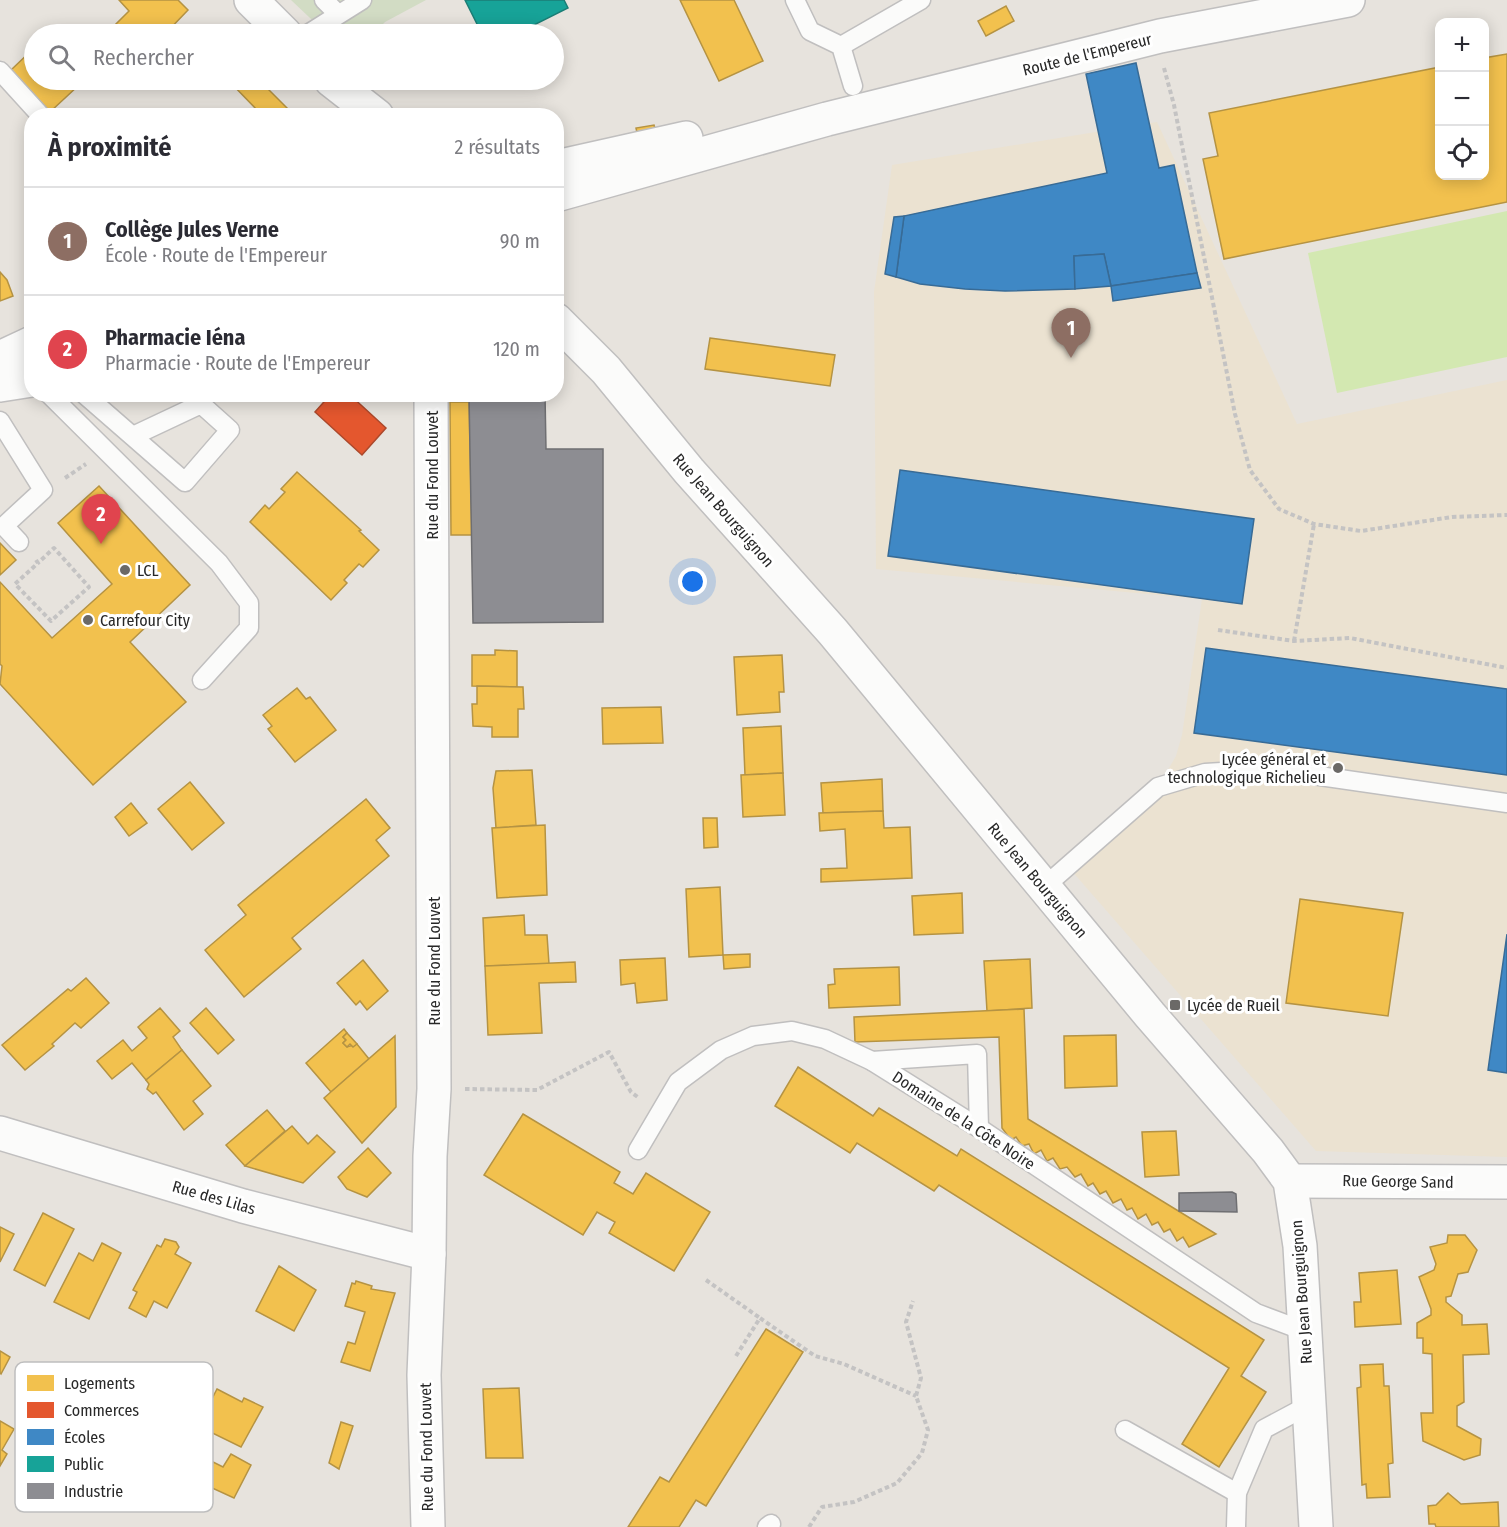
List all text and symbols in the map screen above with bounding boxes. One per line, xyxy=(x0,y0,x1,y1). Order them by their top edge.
map controls xyxy=(1435,18,1489,180)
button: + xyxy=(1435,18,1489,72)
search box xyxy=(24,24,564,90)
street label: Route de l'Empereur xyxy=(1021,29,1154,80)
icon: search xyxy=(45,41,78,74)
text: Rechercher xyxy=(93,44,194,71)
button: − xyxy=(1435,72,1489,126)
button: locate xyxy=(1435,126,1489,180)
text: À proximité xyxy=(48,132,171,163)
text: 2 résultats xyxy=(455,135,540,159)
text: Collège Jules Verne xyxy=(105,216,279,243)
text: 1 xyxy=(63,229,72,253)
text: 90 m xyxy=(500,229,540,253)
text: École · Route de l'Empereur xyxy=(105,243,327,267)
pin: 1 xyxy=(1052,308,1090,358)
text: Pharmacie Iéna xyxy=(105,324,245,351)
text: 2 xyxy=(63,337,72,361)
text: 120 m xyxy=(493,337,540,361)
text: Pharmacie · Route de l'Empereur xyxy=(105,351,370,375)
street label: Rue du Fond Louvet xyxy=(423,410,442,539)
street label: Rue Jean Bourguignon xyxy=(669,450,778,571)
pin: 2 xyxy=(82,494,120,544)
place label: LCL xyxy=(137,561,159,580)
marker: LCL xyxy=(118,563,132,577)
your location xyxy=(678,567,707,596)
place label: Carrefour City xyxy=(100,611,191,630)
marker: Carrefour City xyxy=(81,613,95,627)
place label: Lycée général et technologique Richelieu xyxy=(1168,750,1327,787)
marker: Lycée général et technologique Richelieu xyxy=(1331,761,1345,775)
street label: Rue Jean Bourguignon xyxy=(984,819,1091,942)
street label: Rue du Fond Louvet xyxy=(425,896,444,1025)
place label: Lycée de Rueil xyxy=(1187,996,1280,1015)
marker: Lycée de Rueil xyxy=(1168,998,1182,1012)
street label: Domaine de la Côte Noire xyxy=(889,1067,1039,1174)
street label: Rue George Sand xyxy=(1342,1171,1454,1192)
street label: Rue des Lilas xyxy=(170,1177,258,1218)
street label: Rue Jean Bourguignon xyxy=(1287,1219,1316,1365)
legend xyxy=(15,1362,213,1512)
text: Logements xyxy=(64,1374,135,1393)
street label: Rue du Fond Louvet xyxy=(416,1382,437,1512)
text: Commerces xyxy=(64,1401,139,1420)
text: Écoles xyxy=(64,1428,105,1447)
text: Public xyxy=(64,1455,104,1474)
text: Industrie xyxy=(64,1482,123,1501)

